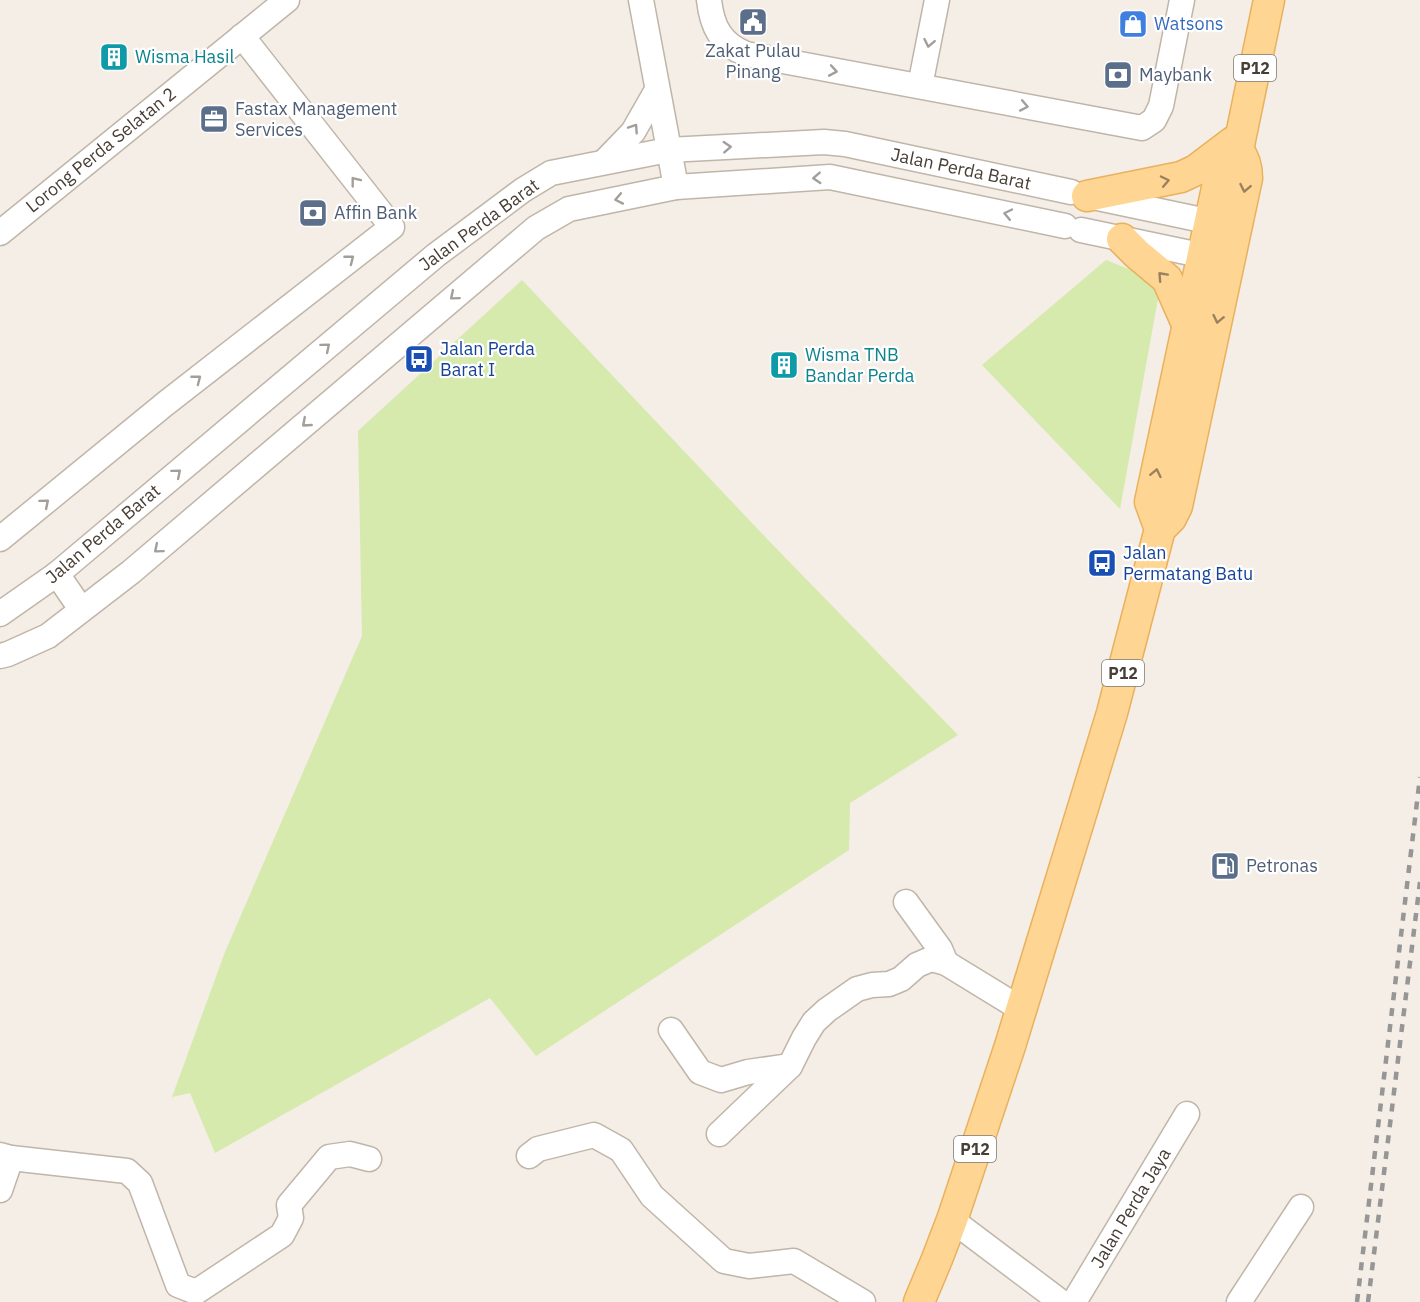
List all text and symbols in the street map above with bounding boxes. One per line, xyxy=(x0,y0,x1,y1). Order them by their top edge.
public building icon: Zakat Pulau Pinang xyxy=(737,6,769,38)
shop icon: Watsons xyxy=(1117,8,1149,40)
place label: Watsons xyxy=(1154,12,1224,35)
one-way arrow xyxy=(923,37,936,47)
place label: Zakat Pulau Pinang xyxy=(705,39,801,83)
building icon: Wisma Hasil xyxy=(98,41,130,73)
place label: Wisma Hasil xyxy=(135,45,234,68)
road number: P12 xyxy=(1234,55,1276,81)
bank icon: Maybank xyxy=(1102,59,1134,91)
place label: Maybank xyxy=(1139,63,1212,86)
one-way arrow xyxy=(828,64,837,76)
street label: Lorong Perda Selatan 2 xyxy=(21,82,181,217)
place label: Fastax Management Services xyxy=(235,97,397,141)
one-way arrow xyxy=(1019,99,1029,112)
office icon: Fastax Management Services xyxy=(198,103,230,135)
one-way arrow xyxy=(627,124,638,135)
one-way arrow xyxy=(722,141,731,154)
street label: Jalan Perda Barat xyxy=(889,142,1033,195)
one-way arrow xyxy=(812,172,821,185)
street label: Jalan Perda Barat xyxy=(414,173,543,276)
one-way arrow xyxy=(1160,175,1170,188)
one-way arrow xyxy=(352,177,363,188)
one-way arrow xyxy=(1239,183,1252,193)
one-way arrow xyxy=(614,192,624,205)
bank icon: Affin Bank xyxy=(297,197,329,229)
place label: Affin Bank xyxy=(334,201,418,224)
one-way arrow xyxy=(1003,209,1013,222)
one-way arrow xyxy=(344,256,355,267)
one-way arrow xyxy=(1158,272,1169,282)
one-way arrow xyxy=(450,289,461,300)
one-way arrow xyxy=(1212,314,1225,324)
place label: Jalan Perda Barat I xyxy=(440,337,535,381)
bus stop icon: Jalan Perda Barat I xyxy=(403,343,435,375)
place label: Wisma TNB Bandar Perda xyxy=(805,343,915,387)
one-way arrow xyxy=(319,344,330,355)
building icon: Wisma TNB Bandar Perda xyxy=(768,349,800,381)
one-way arrow xyxy=(190,376,201,387)
one-way arrow xyxy=(302,416,313,427)
one-way arrow xyxy=(1149,468,1162,478)
one-way arrow xyxy=(170,469,181,480)
street label: Jalan Perda Barat xyxy=(41,479,165,588)
one-way arrow xyxy=(39,499,50,510)
place label: Jalan Permatang Batu xyxy=(1123,541,1253,585)
one-way arrow xyxy=(154,542,165,553)
bus stop icon: Jalan Permatang Batu xyxy=(1086,547,1118,579)
road number: P12 xyxy=(1102,660,1144,686)
fuel station icon: Petronas xyxy=(1209,850,1241,882)
place label: Petronas xyxy=(1246,854,1318,877)
road number: P12 xyxy=(954,1136,996,1162)
street label: Jalan Perda Jaya xyxy=(1086,1143,1176,1272)

